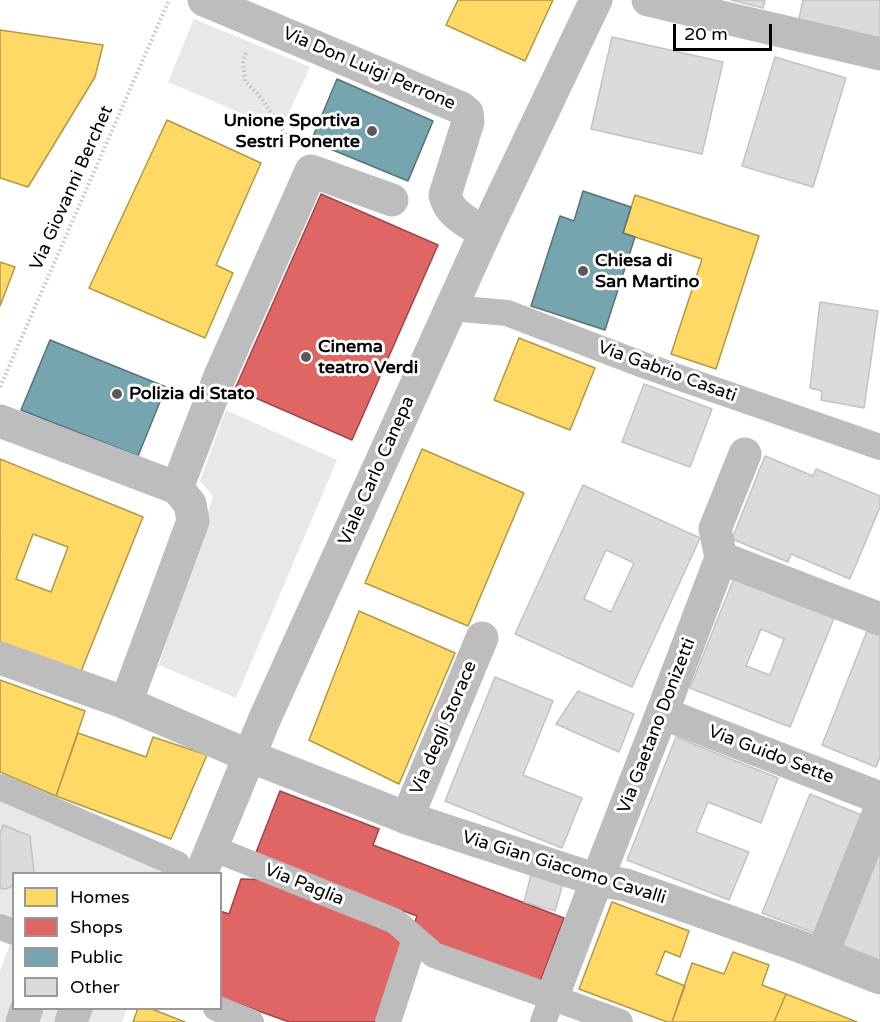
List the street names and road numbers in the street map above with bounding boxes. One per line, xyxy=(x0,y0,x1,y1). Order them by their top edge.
street label: Via Don Luigi Perrone xyxy=(279,23,459,115)
street label: Via Giovanni Berchet xyxy=(26,102,118,274)
street label: Via Gabrio Casati xyxy=(595,337,739,407)
street label: Viale Carlo Canepa xyxy=(334,393,420,549)
street label: Via Gaetano Donizetti xyxy=(614,635,700,817)
street label: Via degli Storace xyxy=(406,658,482,798)
street label: Via Guido Sette xyxy=(705,721,837,789)
street label: Via Gian Giacomo Cavalli xyxy=(460,827,668,909)
street label: Via Paglia xyxy=(261,859,347,911)

